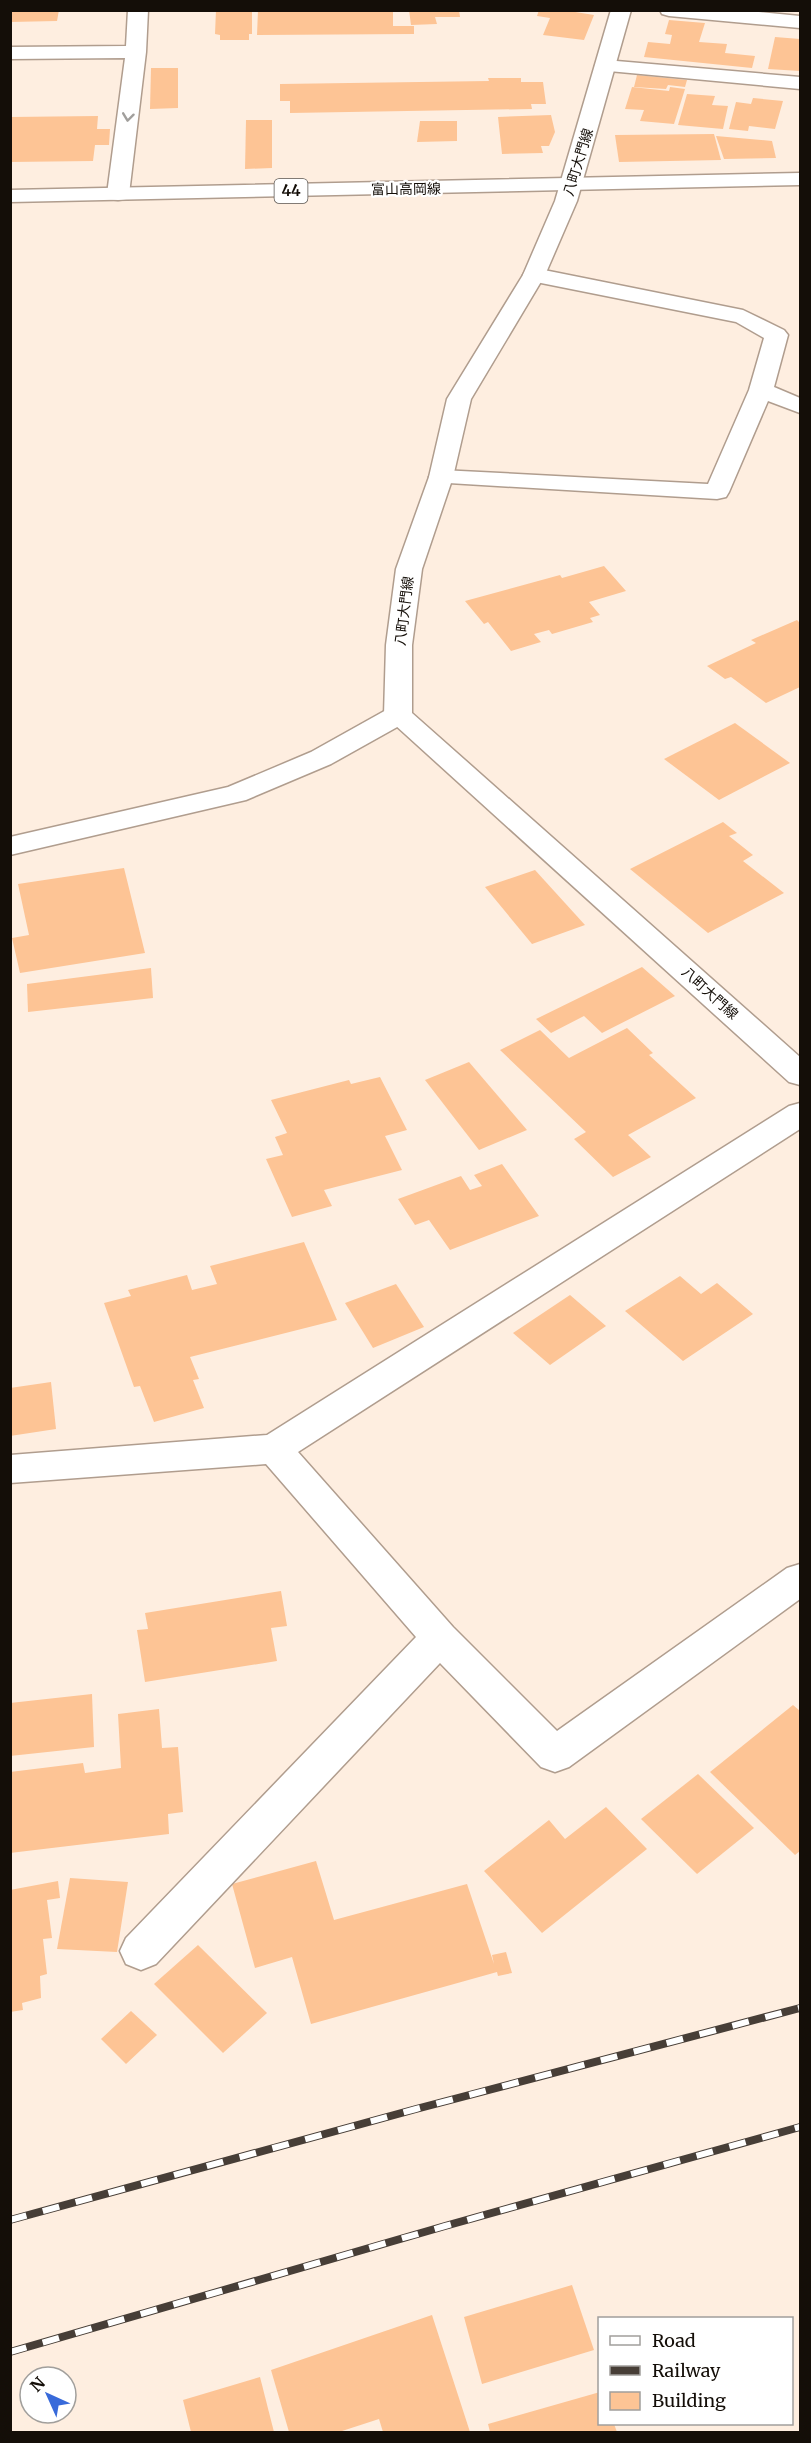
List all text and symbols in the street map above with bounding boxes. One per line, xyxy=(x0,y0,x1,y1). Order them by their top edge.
one-way arrow xyxy=(122,112,134,121)
street label: 八町大門線 xyxy=(559,126,597,198)
road number: 44 xyxy=(274,179,308,203)
street label: 富山高岡線 xyxy=(371,179,441,199)
street label: 八町大門線 xyxy=(391,575,417,647)
street label: 八町大門線 xyxy=(678,963,742,1023)
legend xyxy=(598,2317,793,2425)
text: Road xyxy=(652,2329,696,2352)
text: Railway xyxy=(652,2359,721,2382)
north arrow xyxy=(18,2365,78,2425)
text: N xyxy=(26,2373,49,2396)
text: Building xyxy=(652,2389,726,2412)

